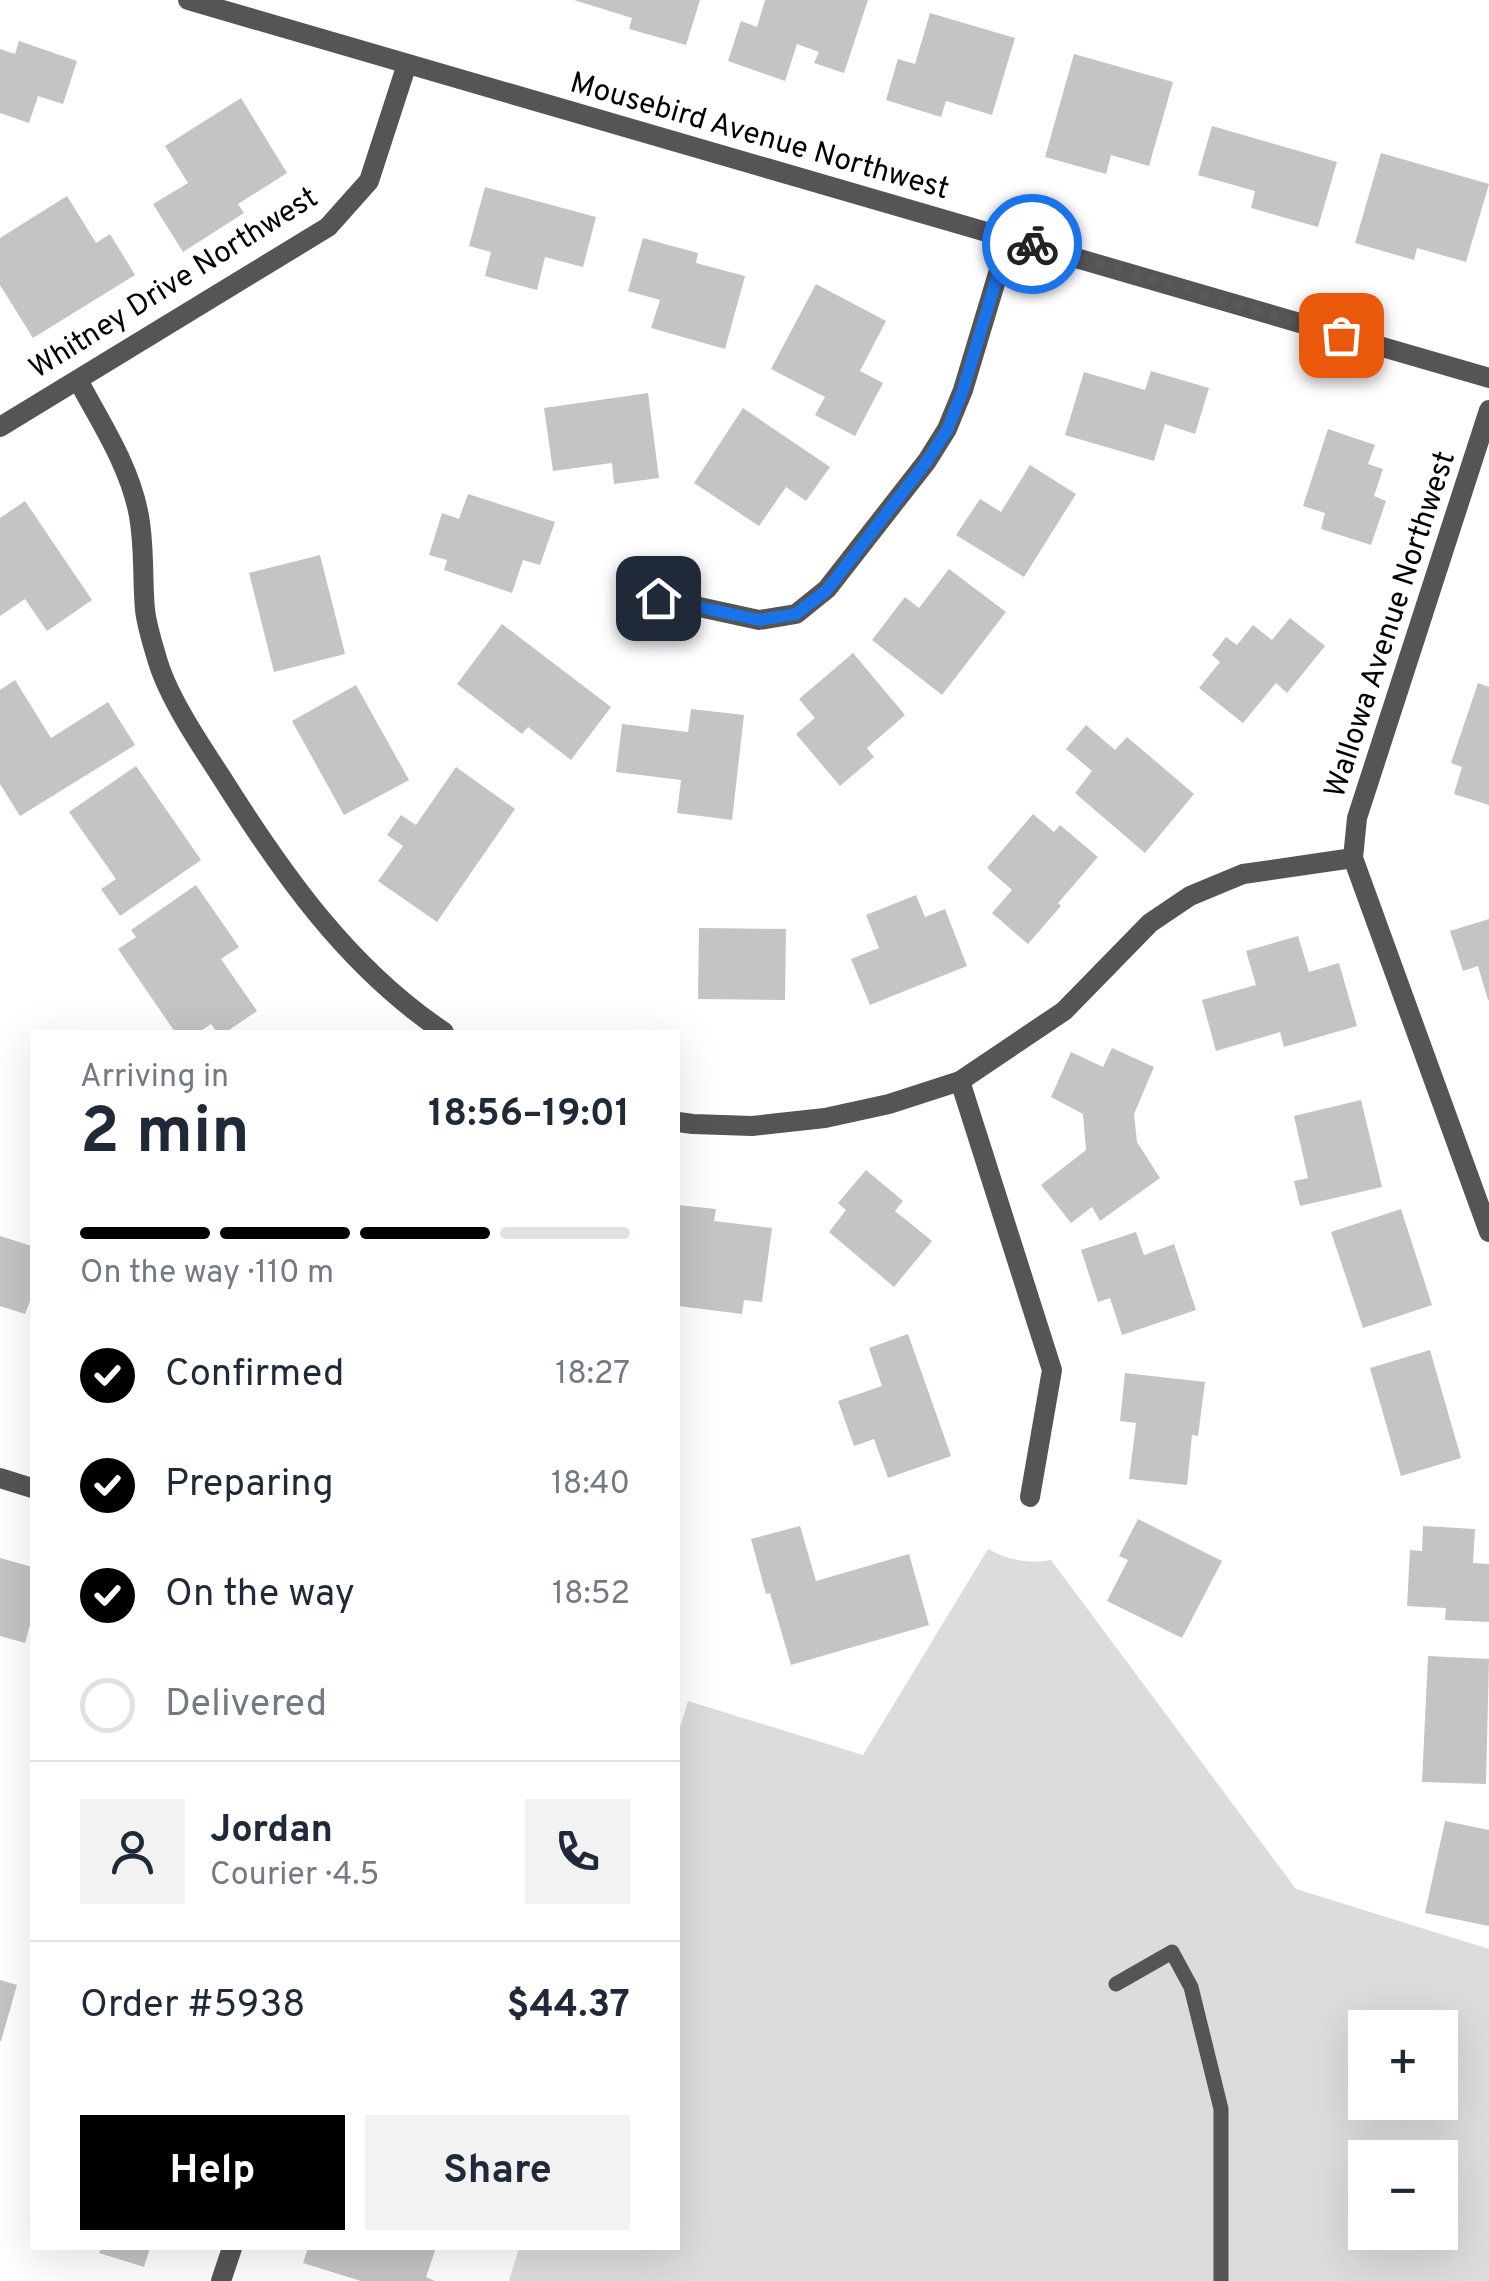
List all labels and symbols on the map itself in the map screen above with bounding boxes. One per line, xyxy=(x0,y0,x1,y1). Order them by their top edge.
street label: Mousebird Avenue Northwest xyxy=(566,66,953,209)
street label: Whitney Drive Northwest xyxy=(23,180,325,388)
courier xyxy=(982,194,1082,294)
pin xyxy=(1299,293,1384,378)
street label: Wallowa Avenue Northwest xyxy=(1318,447,1465,803)
pin xyxy=(616,556,701,641)

